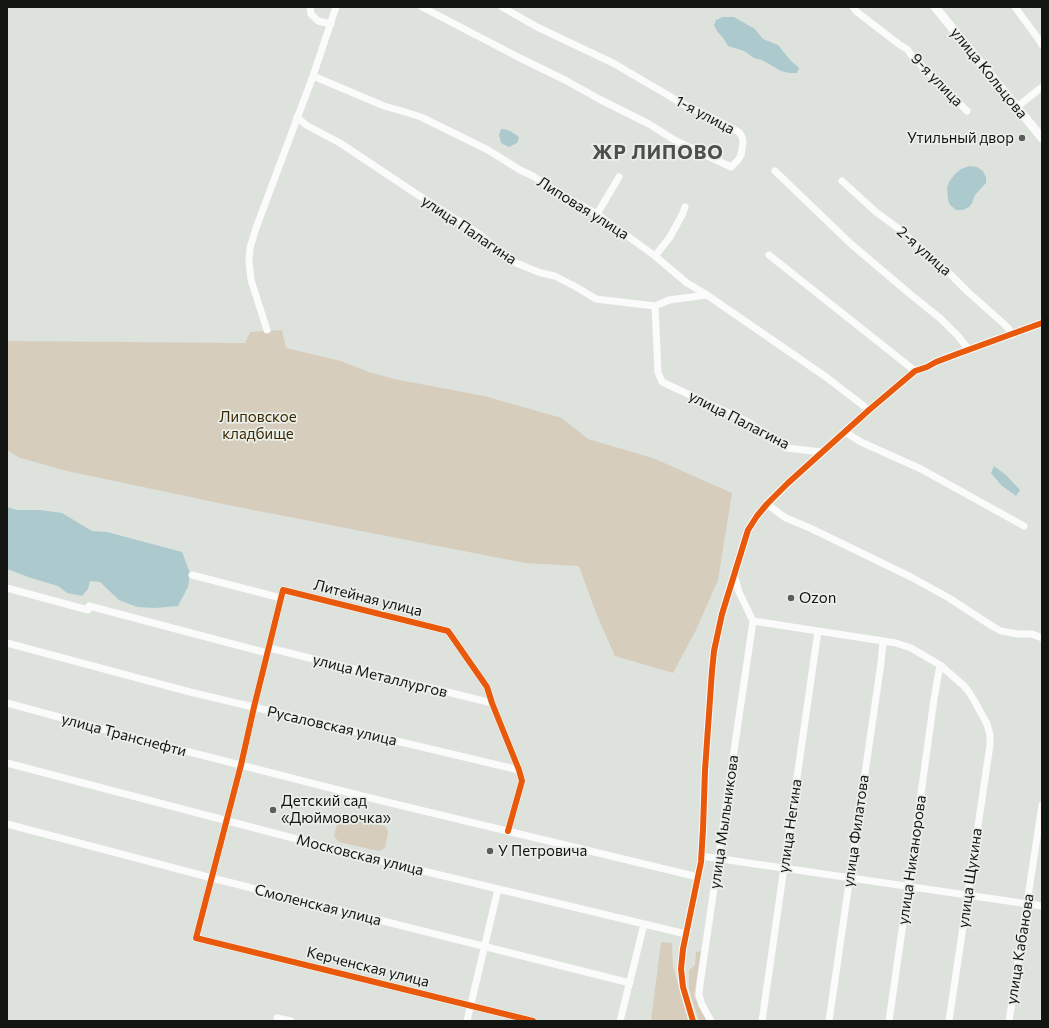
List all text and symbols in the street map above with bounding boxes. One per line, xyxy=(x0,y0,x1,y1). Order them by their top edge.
street label: улица Кольцова xyxy=(947,24,1031,122)
street label: 9-я улица xyxy=(907,50,967,110)
street label: 1-я улица xyxy=(672,92,738,138)
place label: Утильный двор xyxy=(907,129,1014,147)
marker: Утильный двор xyxy=(1017,133,1027,143)
district label: ЖР ЛИПОВО xyxy=(592,142,724,164)
street label: Липовая улица xyxy=(534,173,632,243)
street label: улица Палагина xyxy=(418,192,520,268)
street label: 2-я улица xyxy=(893,222,955,280)
street label: улица Палагина xyxy=(686,387,792,453)
park label: Липовское кладбище xyxy=(219,408,297,443)
street label: Литейная улица xyxy=(312,576,424,620)
place label: Ozon xyxy=(799,589,836,607)
marker: Ozon xyxy=(786,593,796,603)
street label: улица Металлургов xyxy=(311,651,449,701)
street label: Русаловская улица xyxy=(265,702,399,750)
street label: улица Транснефти xyxy=(60,710,188,760)
street label: улица Мыльникова xyxy=(706,754,742,890)
street label: улица Филатова xyxy=(839,774,873,888)
street label: улица Негина xyxy=(775,778,805,874)
place label: Детский сад «Дюймовочка» xyxy=(281,792,391,827)
street label: улица Никанорова xyxy=(894,794,930,926)
marker: Детский сад «Дюймовочка» xyxy=(268,805,278,815)
street label: улица Щукина xyxy=(954,827,986,929)
street label: Московская улица xyxy=(295,831,425,879)
place label: У Петровича xyxy=(498,842,587,860)
marker: У Петровича xyxy=(485,846,495,856)
street label: Смоленская улица xyxy=(253,881,383,929)
street label: улица Кабанова xyxy=(1002,892,1038,1006)
street label: Керченская улица xyxy=(305,943,431,991)

